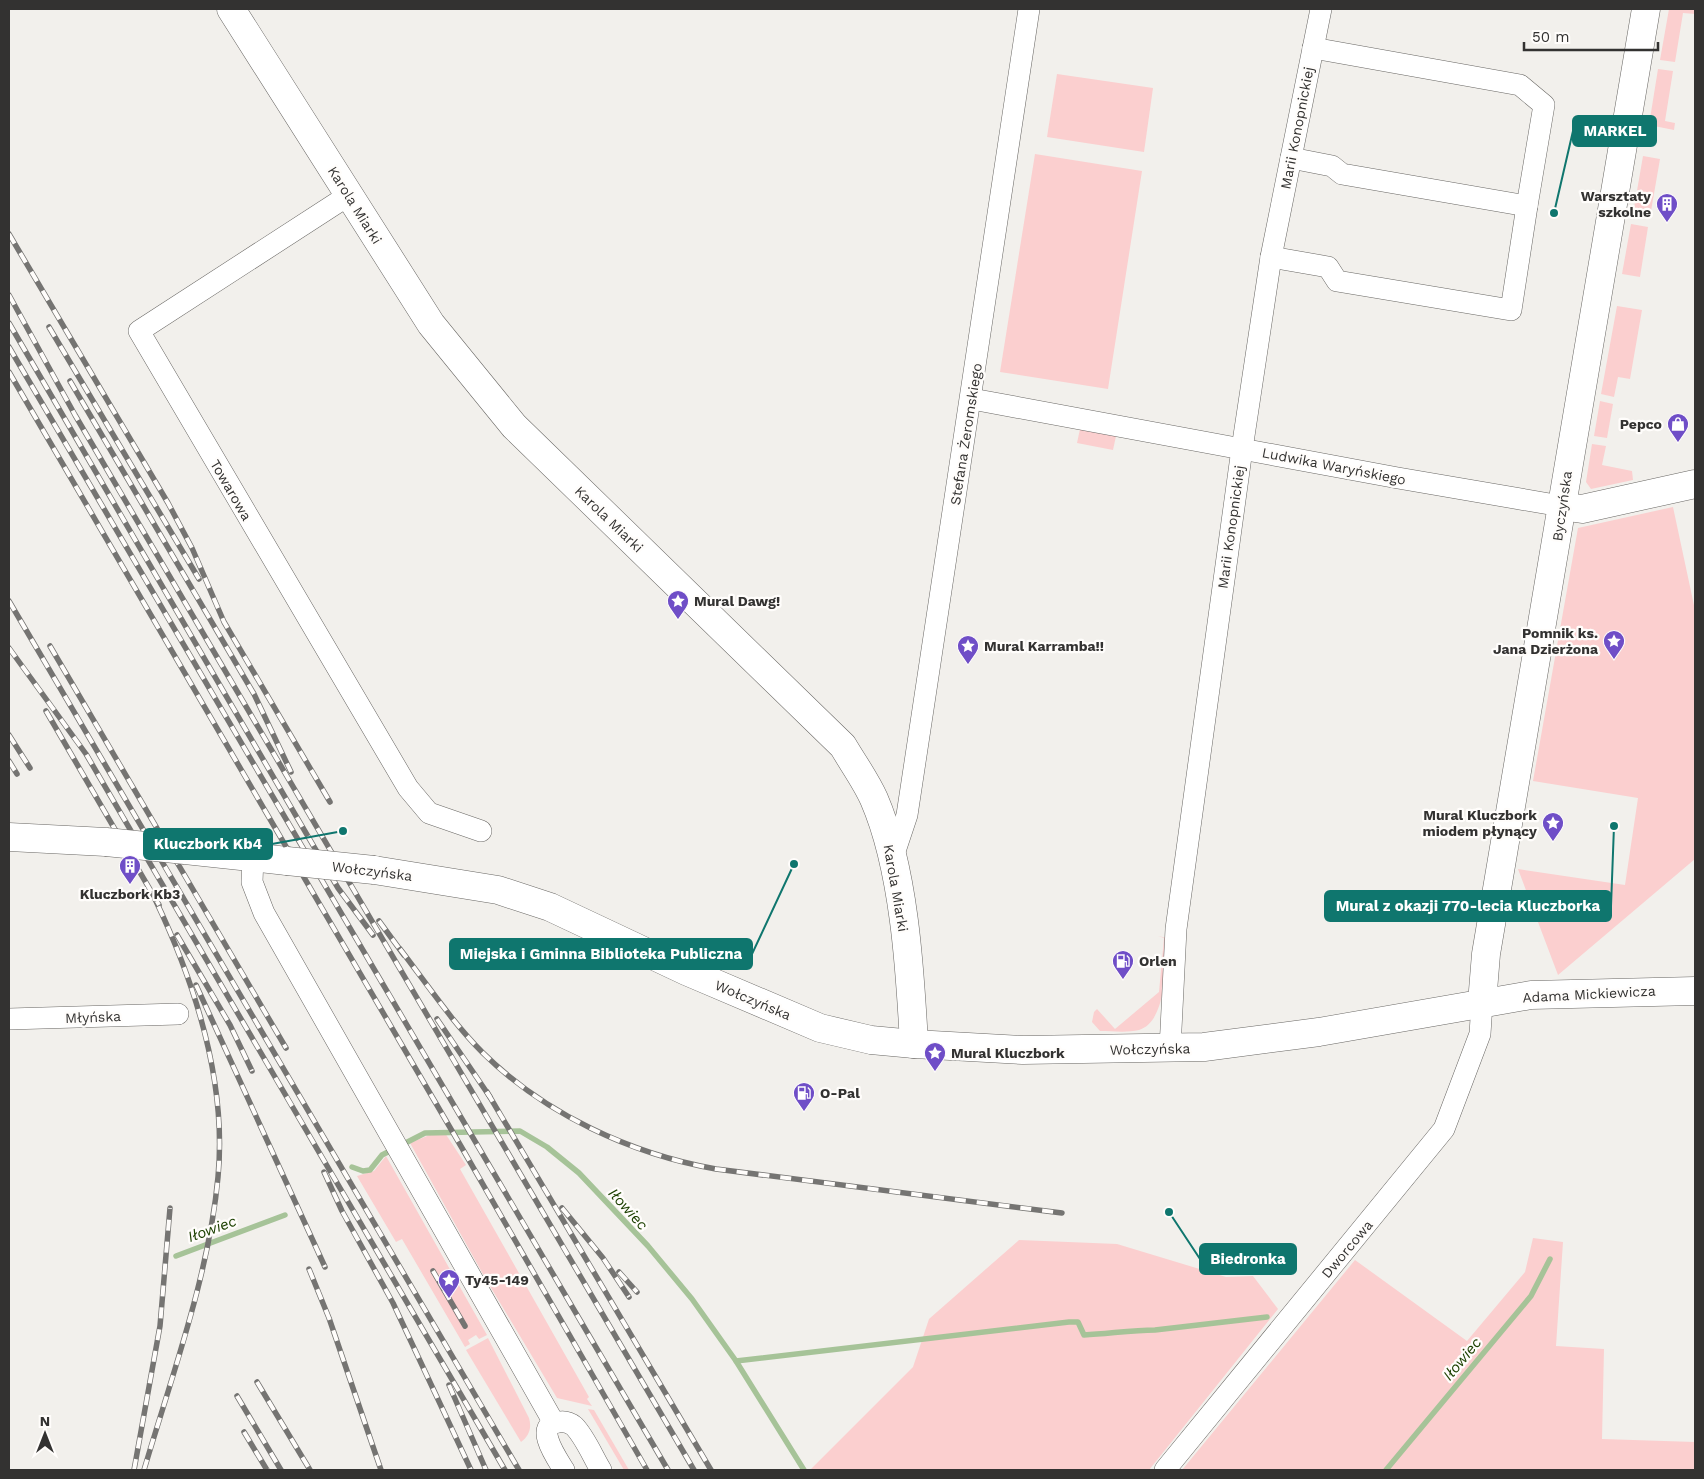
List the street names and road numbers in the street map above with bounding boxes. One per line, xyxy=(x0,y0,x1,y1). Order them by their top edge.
street label: Marii Konopnickiej xyxy=(1277,65,1317,191)
street label: Karola Miarki xyxy=(325,163,385,247)
street label: Stefana Żeromskiego xyxy=(947,362,985,506)
street label: Ludwika Waryńskiego xyxy=(1261,444,1407,488)
street label: Towarowa xyxy=(207,457,255,523)
street label: Marii Konopnickiej xyxy=(1214,464,1248,590)
street label: Byczyńska xyxy=(1549,470,1575,542)
street label: Karola Miarki xyxy=(572,483,646,555)
street label: Karola Miarki xyxy=(880,843,912,933)
street label: Wołczyńska xyxy=(331,858,413,884)
street label: Wołczyńska xyxy=(713,977,793,1023)
street label: Adama Mickiewicza xyxy=(1522,983,1656,1005)
street label: Młyńska xyxy=(65,1008,121,1026)
street label: Wołczyńska xyxy=(1109,1040,1191,1058)
street label: Dworcowa xyxy=(1318,1217,1376,1281)

